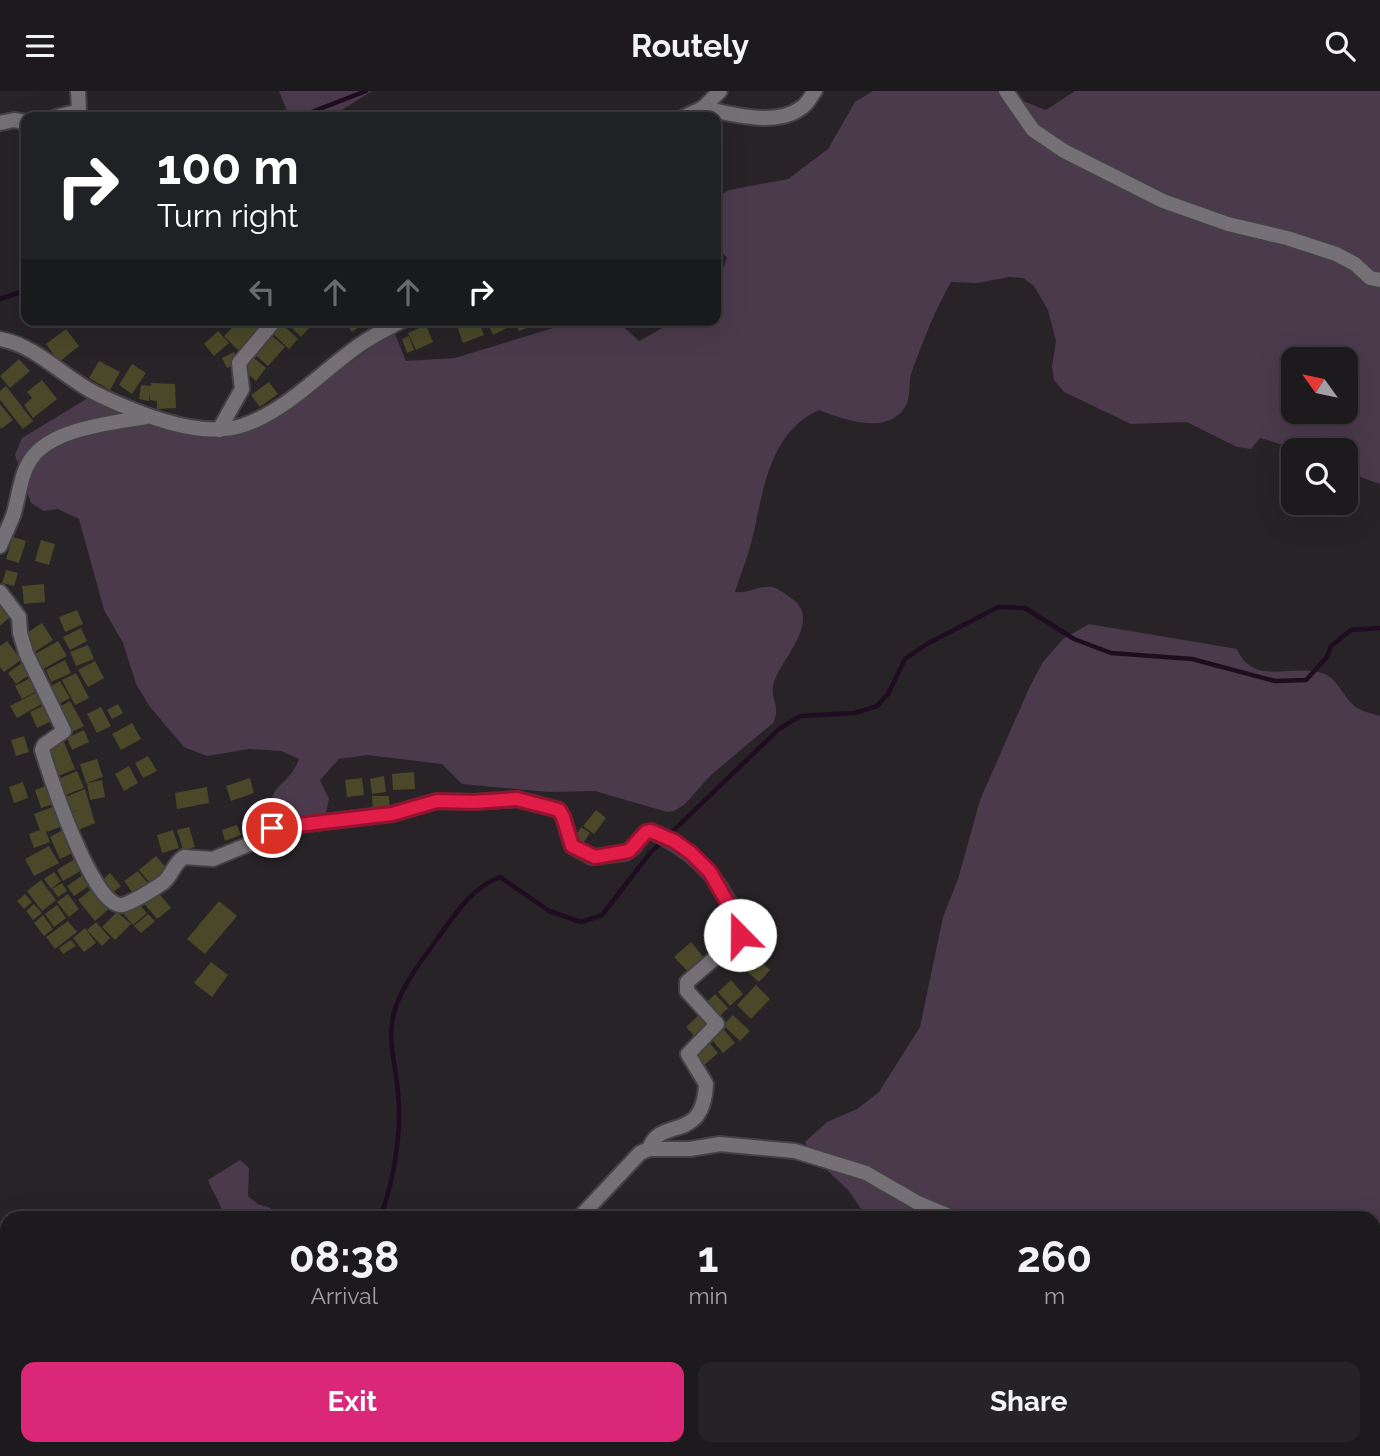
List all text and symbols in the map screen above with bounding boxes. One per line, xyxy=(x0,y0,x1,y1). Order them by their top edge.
icon: menu xyxy=(21,27,59,65)
text: Routely xyxy=(631,27,749,64)
icon: search xyxy=(1321,27,1359,65)
text: 100 m xyxy=(157,138,299,195)
icon: right xyxy=(42,140,133,231)
text: Turn right xyxy=(157,197,298,234)
icon: left xyxy=(243,273,281,311)
icon: ahead xyxy=(316,273,354,311)
icon: ahead xyxy=(389,273,427,311)
icon: right xyxy=(462,273,500,311)
north arrow xyxy=(1281,347,1358,423)
map controls xyxy=(1281,347,1358,515)
button: search xyxy=(1281,438,1358,515)
pin xyxy=(242,798,302,858)
icon: arrive xyxy=(253,809,291,847)
position arrow xyxy=(703,898,777,972)
text: 08:38 xyxy=(289,1233,399,1282)
text: 1 xyxy=(698,1233,719,1282)
text: 260 xyxy=(1017,1233,1092,1282)
text: Arrival xyxy=(310,1282,378,1309)
text: min xyxy=(688,1282,728,1309)
text: m xyxy=(1044,1282,1065,1309)
button: Exit xyxy=(21,1362,684,1442)
button: Share xyxy=(698,1362,1360,1442)

